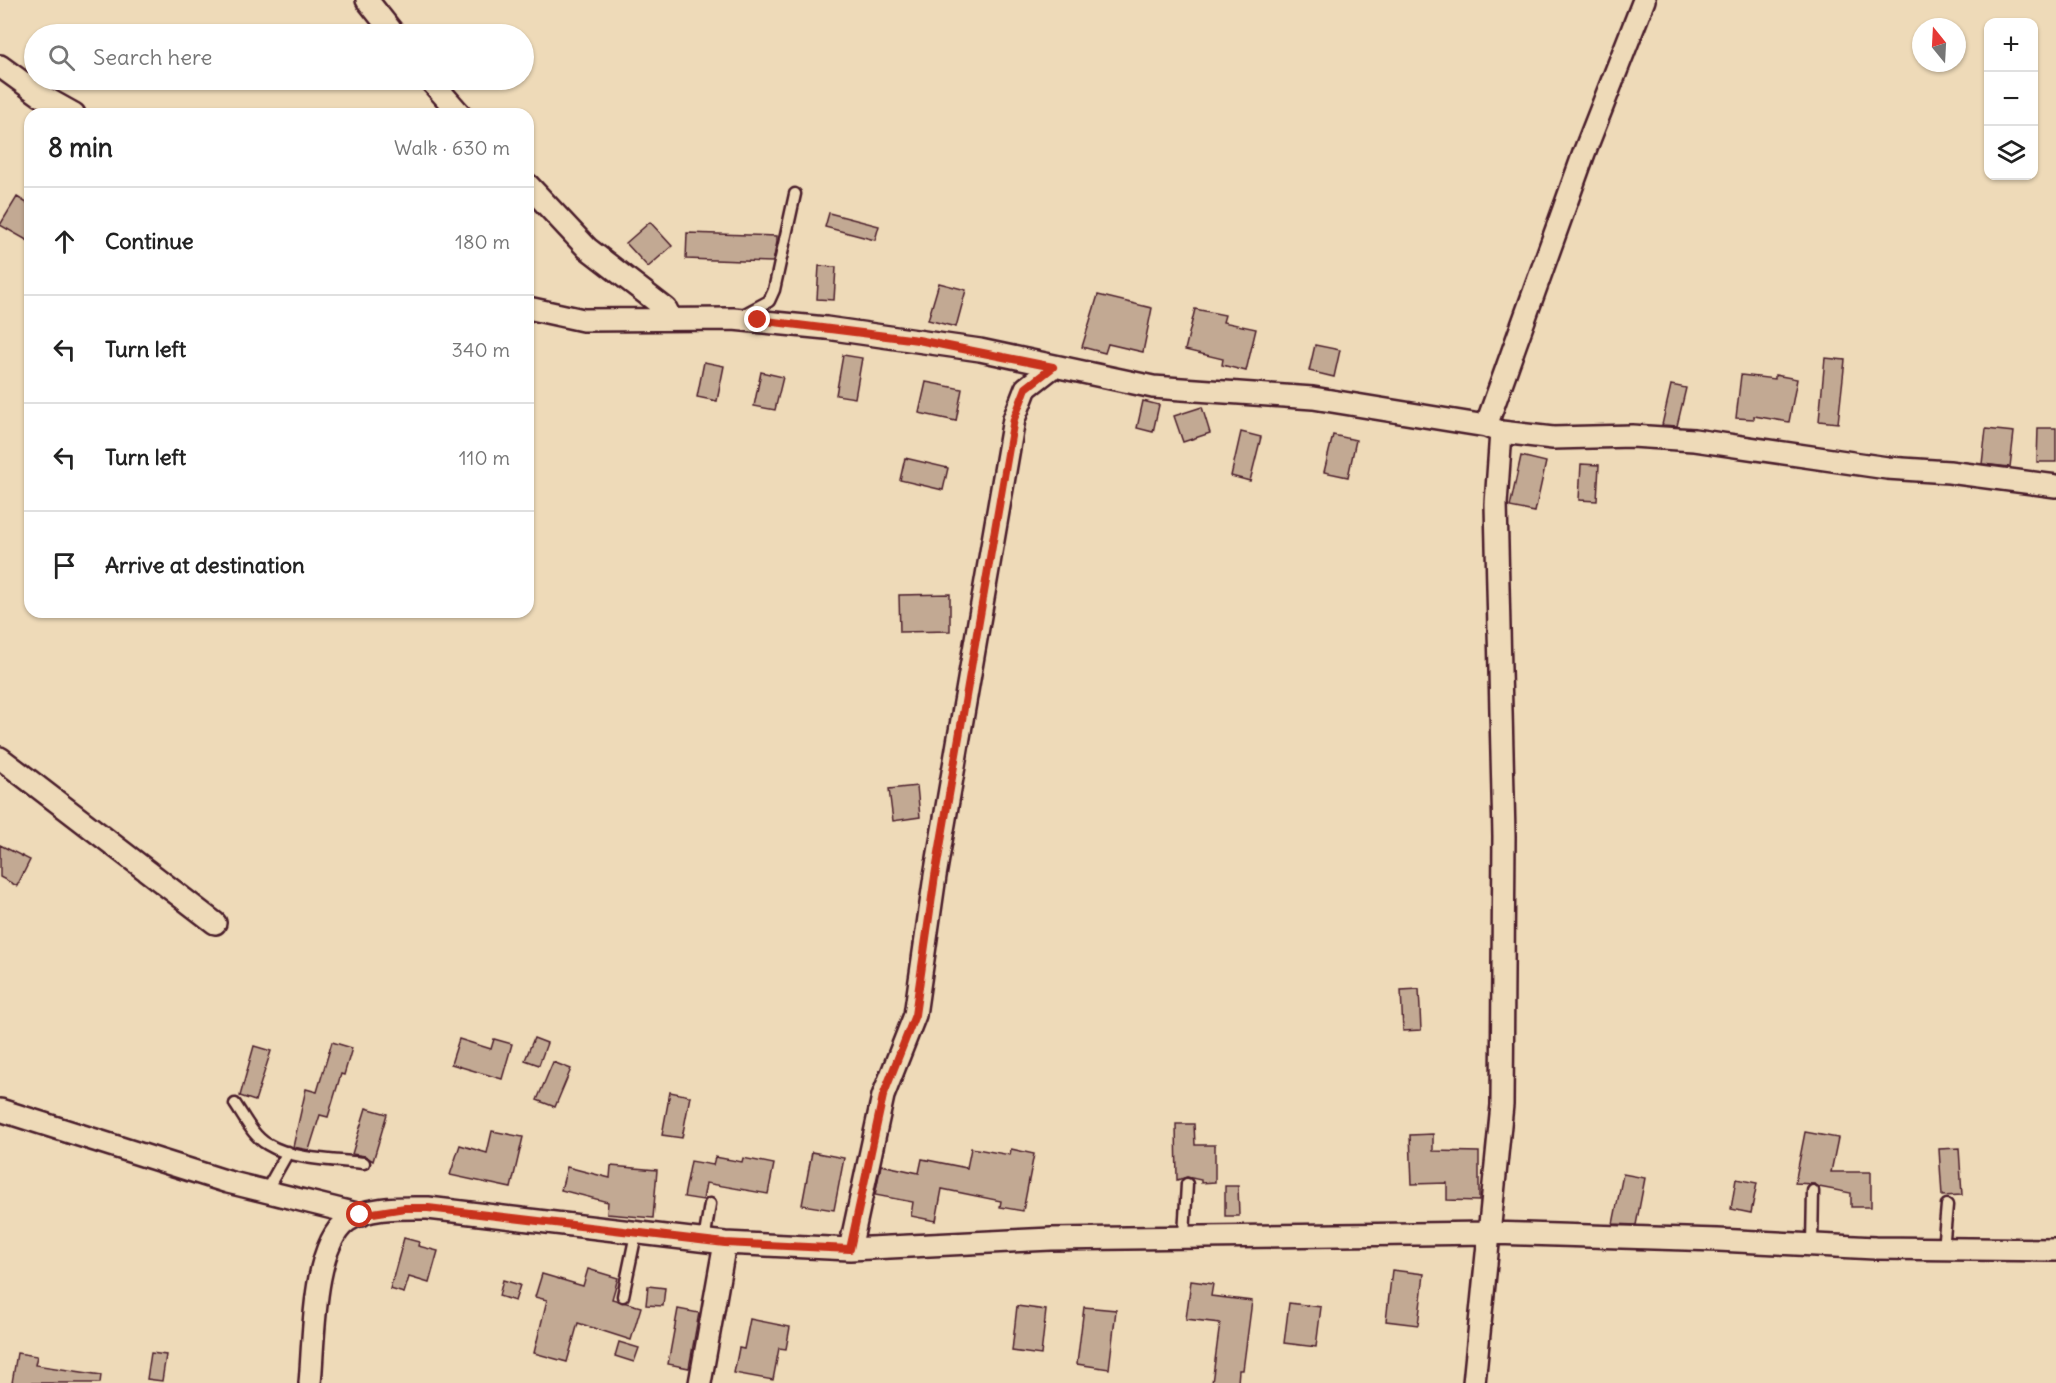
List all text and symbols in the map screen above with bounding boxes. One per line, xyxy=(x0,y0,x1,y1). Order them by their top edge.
north arrow xyxy=(1912,18,1966,72)
map controls xyxy=(1984,18,2038,180)
button: + xyxy=(1984,18,2038,72)
search box xyxy=(24,24,534,90)
icon: search xyxy=(45,41,78,74)
text: Search here xyxy=(93,43,212,71)
button: − xyxy=(1984,72,2038,126)
button: layers xyxy=(1984,126,2038,180)
text: 8 min xyxy=(48,131,113,164)
text: Walk · 630 m xyxy=(394,135,510,160)
icon: ahead xyxy=(48,225,81,258)
text: Continue xyxy=(105,227,194,255)
text: 180 m xyxy=(455,229,510,254)
route end xyxy=(744,306,770,332)
icon: left xyxy=(48,333,81,366)
text: Turn left xyxy=(105,335,186,363)
text: 340 m xyxy=(452,337,510,362)
icon: left xyxy=(48,441,81,474)
text: Turn left xyxy=(105,443,186,471)
text: 110 m xyxy=(459,445,510,470)
icon: arrive xyxy=(48,549,81,582)
text: Arrive at destination xyxy=(105,551,305,579)
route start xyxy=(346,1201,372,1227)

